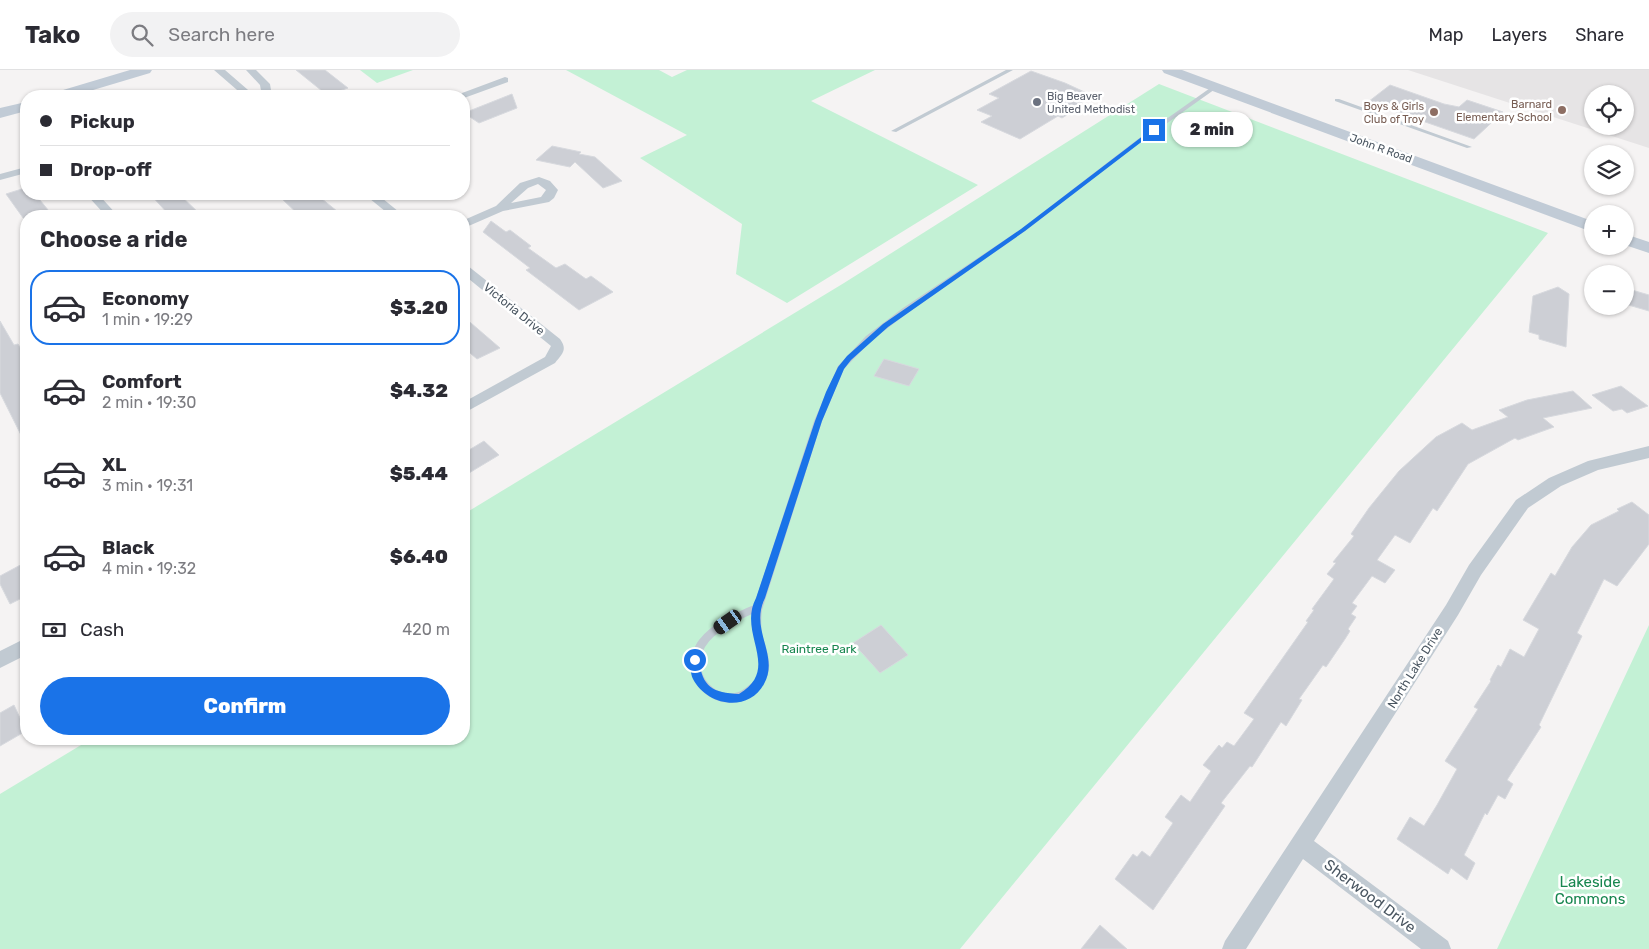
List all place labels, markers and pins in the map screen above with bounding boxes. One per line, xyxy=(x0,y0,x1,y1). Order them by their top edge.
place label: Big Beaver United Methodist xyxy=(1047,90,1136,116)
marker: Big Beaver United Methodist xyxy=(1031,96,1043,108)
place label: Barnard Elementary School xyxy=(1456,98,1552,124)
place label: Boys & Girls Club of Troy xyxy=(1363,100,1424,126)
marker: Barnard Elementary School xyxy=(1556,104,1568,116)
marker: Boys & Girls Club of Troy xyxy=(1428,106,1440,118)

